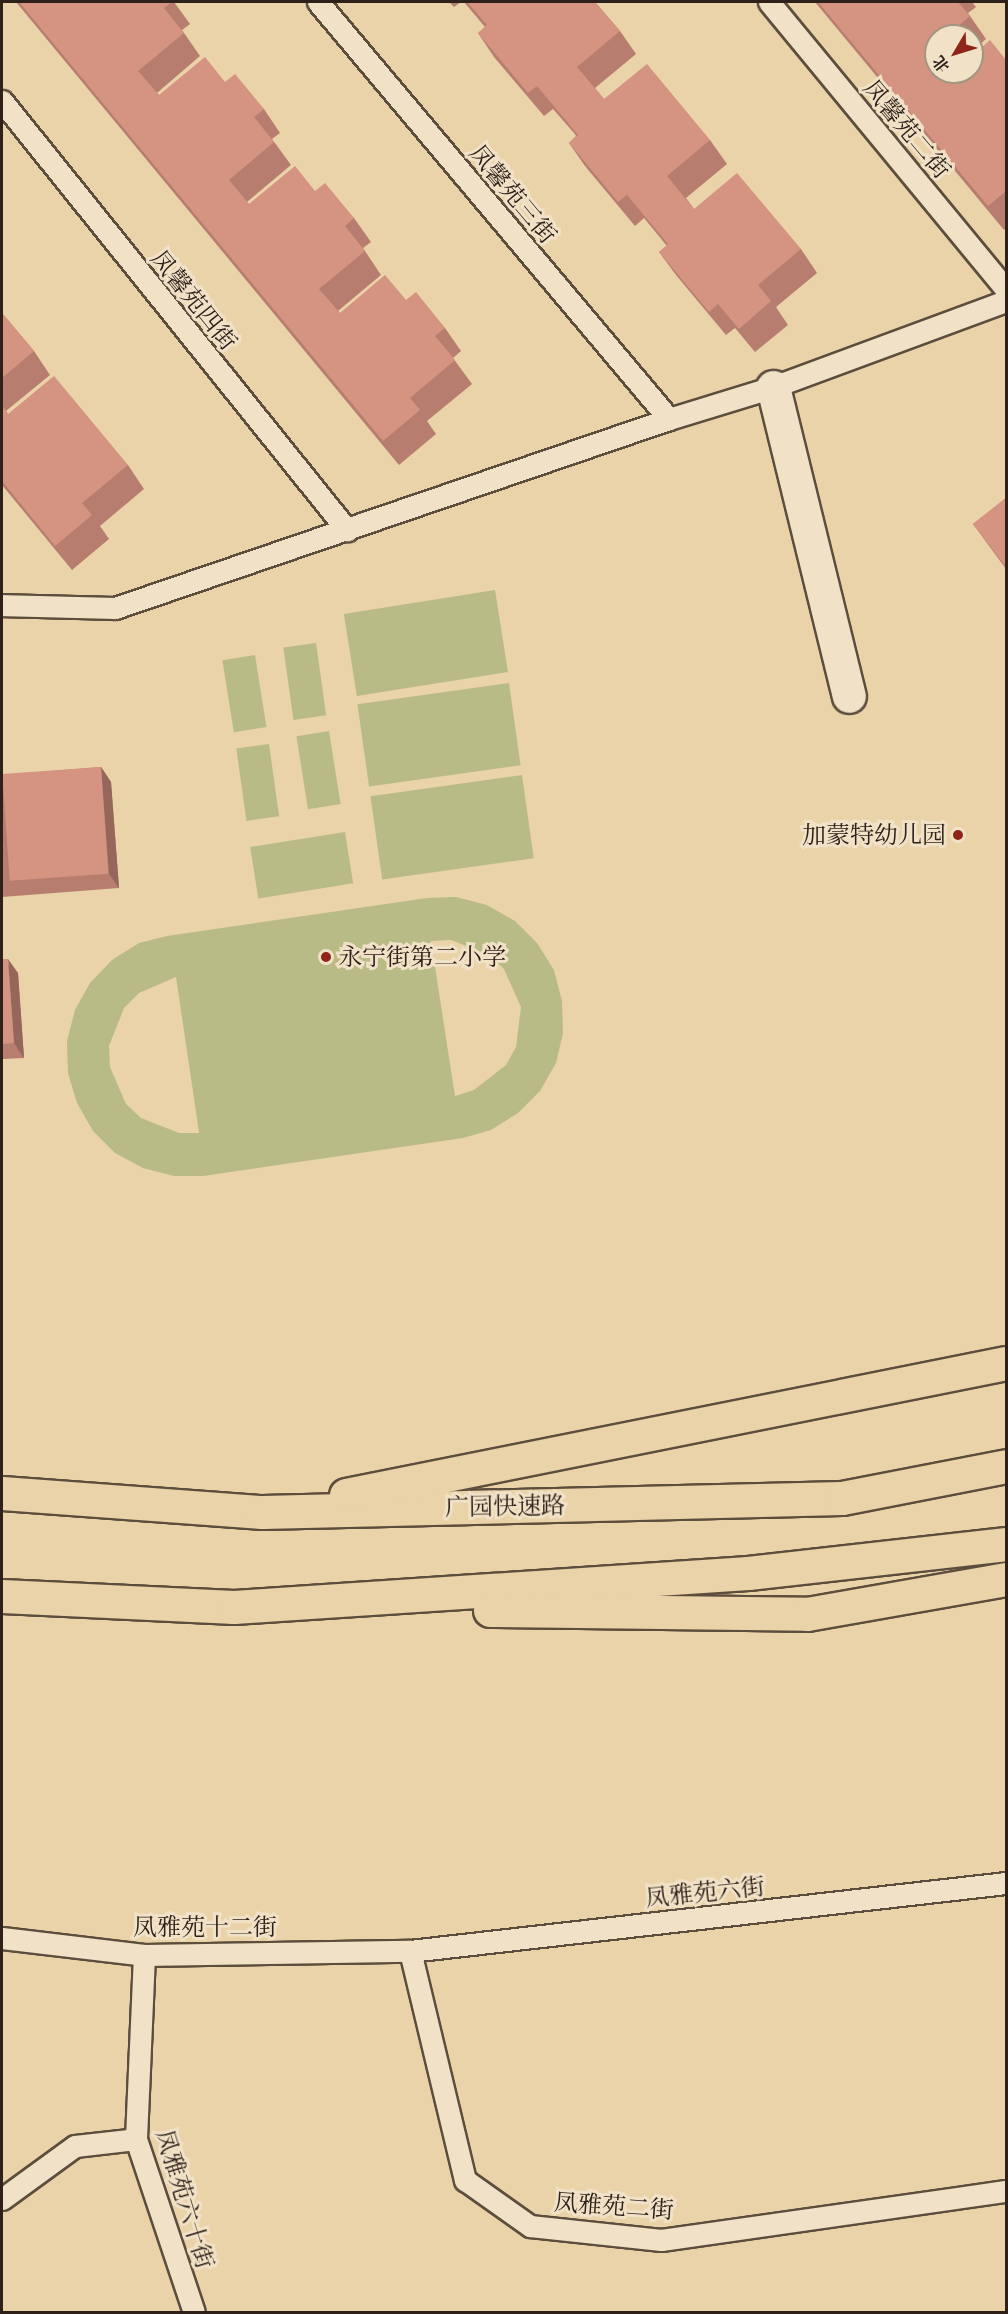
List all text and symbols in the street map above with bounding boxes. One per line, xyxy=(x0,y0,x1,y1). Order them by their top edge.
north arrow xyxy=(924,24,984,84)
text: 北 xyxy=(928,51,954,77)
street label: 凤馨苑二街 xyxy=(857,74,957,184)
street label: 凤馨苑三街 xyxy=(463,139,563,249)
street label: 凤馨苑四街 xyxy=(145,244,243,356)
place label: 加蒙特幼儿园 xyxy=(802,821,946,849)
marker: 加蒙特幼儿园 xyxy=(951,828,965,842)
place label: 永宁街第二小学 xyxy=(338,943,506,971)
marker: 永宁街第二小学 xyxy=(319,950,333,964)
street label: 广园快速路 xyxy=(445,1491,565,1521)
street label: 凤雅苑六街 xyxy=(644,1871,766,1913)
street label: 凤雅苑十二街 xyxy=(133,1913,277,1941)
street label: 凤雅苑六十街 xyxy=(150,2126,220,2272)
street label: 凤雅苑二街 xyxy=(553,2187,675,2225)

